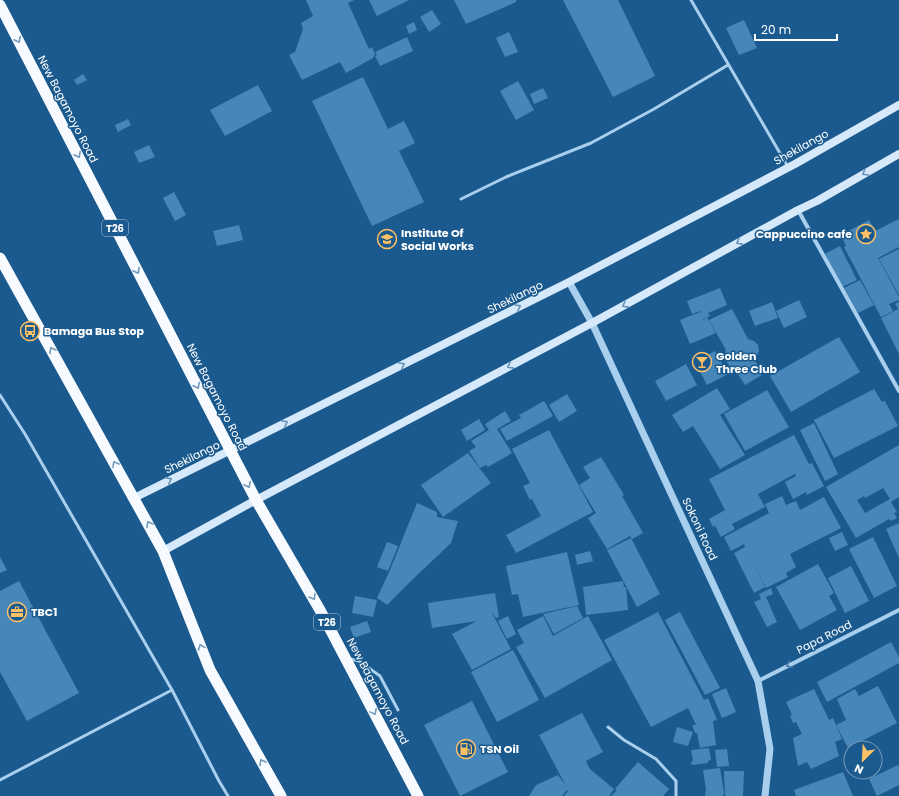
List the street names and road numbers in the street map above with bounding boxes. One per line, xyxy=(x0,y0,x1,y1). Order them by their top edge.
street label: New Bagamoyo Road xyxy=(34,52,102,166)
street label: Shekilango xyxy=(771,125,831,169)
road number: T26 xyxy=(102,220,128,236)
street label: Shekilango xyxy=(484,277,546,317)
street label: New Bagamoyo Road xyxy=(183,340,251,454)
street label: Shekilango xyxy=(161,437,223,477)
street label: Sokoni Road xyxy=(678,495,722,563)
road number: T26 xyxy=(314,614,340,630)
street label: Papa Road xyxy=(794,616,854,658)
street label: New Bagamoyo Road xyxy=(343,635,413,747)

